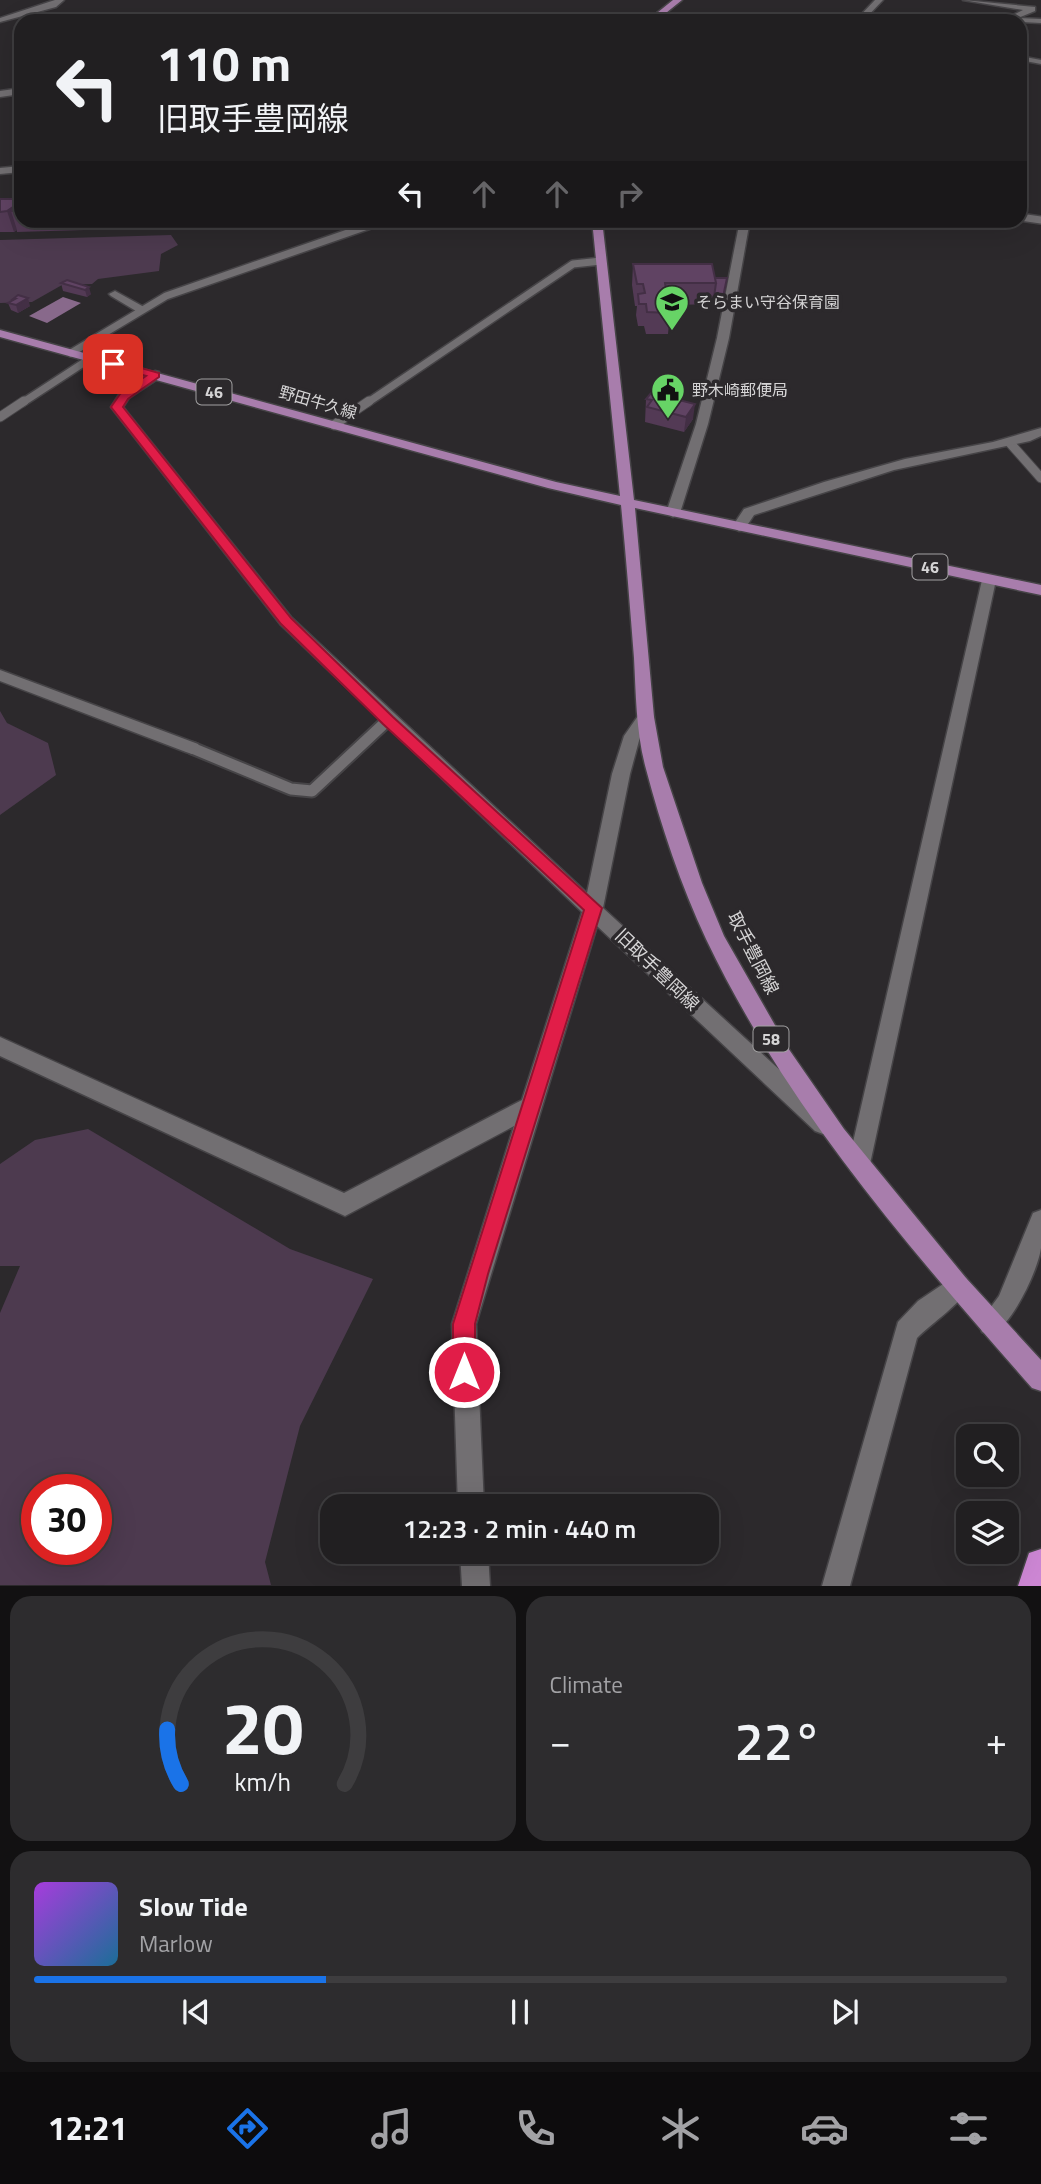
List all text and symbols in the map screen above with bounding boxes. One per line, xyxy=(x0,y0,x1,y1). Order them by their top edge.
text: 110 m xyxy=(157,25,291,100)
icon: left xyxy=(42,42,133,133)
text: 旧取手豊岡線 xyxy=(157,94,349,142)
icon: left xyxy=(392,175,430,213)
icon: ahead xyxy=(465,175,503,213)
icon: ahead xyxy=(538,175,576,213)
icon: right xyxy=(611,175,649,213)
school or university icon: そらまい守谷保育園 xyxy=(653,283,691,332)
place label: そらまい守谷保育園 xyxy=(696,290,840,314)
pin xyxy=(83,334,143,394)
icon: arrive xyxy=(94,345,132,383)
public building icon: 野木崎郵便局 xyxy=(649,371,687,420)
place label: 野木崎郵便局 xyxy=(692,378,788,402)
street label: 野田牛久線 xyxy=(276,379,360,425)
road number: 46 xyxy=(196,380,232,404)
road number: 46 xyxy=(912,554,948,580)
street label: 取手豊岡線 xyxy=(721,907,786,999)
street label: 旧取手豊岡線 xyxy=(609,922,706,1017)
road number: 58 xyxy=(754,1026,788,1051)
position arrow xyxy=(427,1335,501,1409)
map controls xyxy=(956,1424,1019,1564)
button: search xyxy=(956,1424,1019,1487)
speed limit sign: 30 xyxy=(21,1474,112,1565)
button: layers xyxy=(956,1501,1019,1564)
text: 12:23 · 2 min · 440 m xyxy=(403,1509,636,1548)
text: Climate xyxy=(550,1667,623,1702)
text: 20 xyxy=(222,1673,304,1783)
text: 22° xyxy=(735,1701,822,1780)
text: − xyxy=(550,1712,571,1770)
text: + xyxy=(986,1712,1007,1770)
text: km/h xyxy=(234,1763,291,1801)
text: Slow Tide xyxy=(139,1887,248,1926)
text: Marlow xyxy=(139,1926,213,1961)
icon: previous xyxy=(177,1993,215,2031)
icon: pause xyxy=(501,1993,539,2031)
icon: next xyxy=(826,1993,864,2031)
text: 12:21 xyxy=(48,2104,128,2152)
icon: directions xyxy=(223,2104,272,2153)
icon: music xyxy=(367,2104,416,2153)
icon: phone xyxy=(511,2104,560,2153)
icon: climate xyxy=(656,2104,705,2153)
icon: car xyxy=(800,2104,849,2153)
icon: filters xyxy=(944,2104,993,2153)

